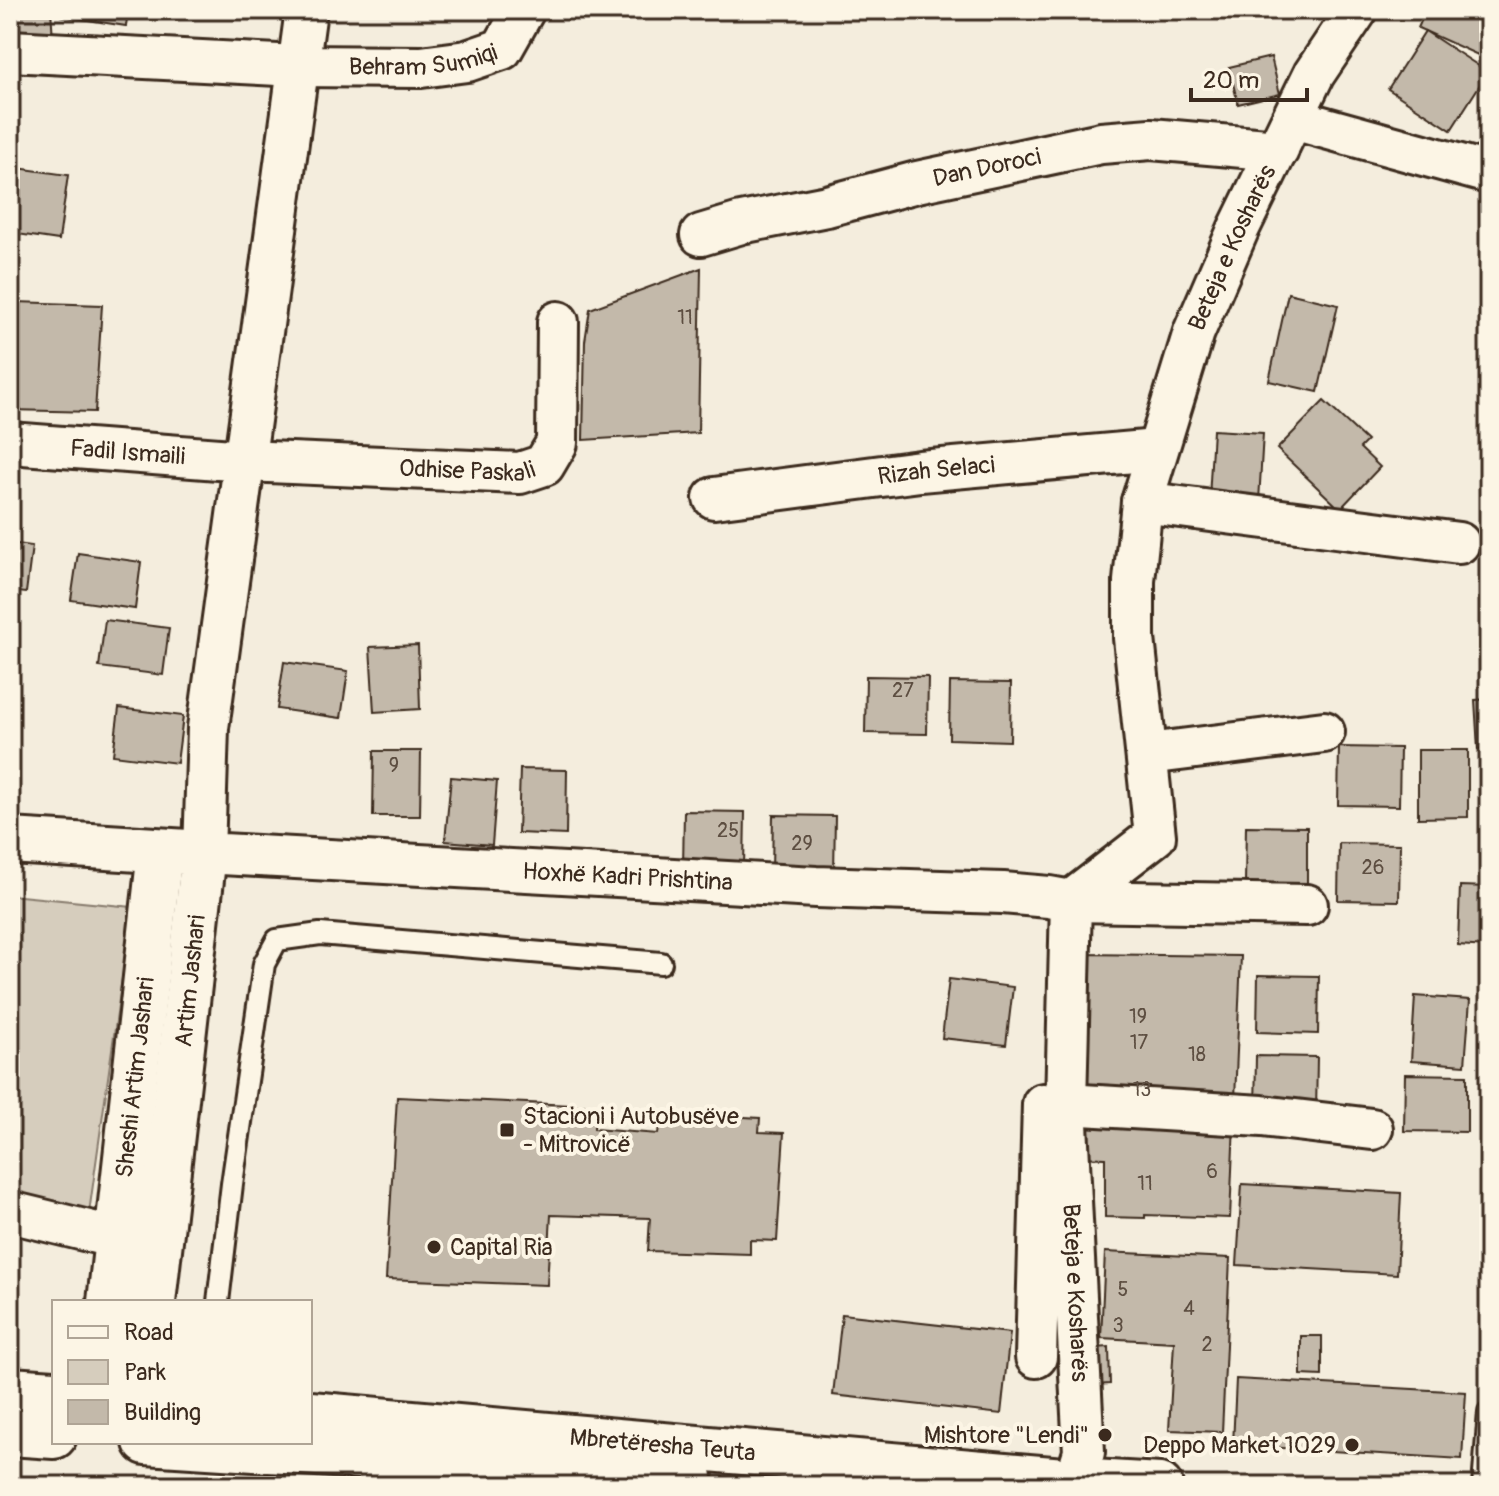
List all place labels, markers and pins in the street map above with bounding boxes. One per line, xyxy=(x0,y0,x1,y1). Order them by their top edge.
place label: Stacioni i Autobusëve - Mitrovicë xyxy=(523,1102,739,1159)
marker: Stacioni i Autobusëve - Mitrovicë xyxy=(498,1121,516,1139)
place label: Capital Ria xyxy=(450,1233,553,1262)
marker: Capital Ria xyxy=(425,1238,443,1256)
place label: Mishtore "Lendi" xyxy=(924,1421,1089,1450)
marker: Mishtore "Lendi" xyxy=(1096,1426,1114,1444)
place label: Deppo Market 1029 xyxy=(1143,1431,1336,1460)
marker: Deppo Market 1029 xyxy=(1343,1436,1361,1454)

